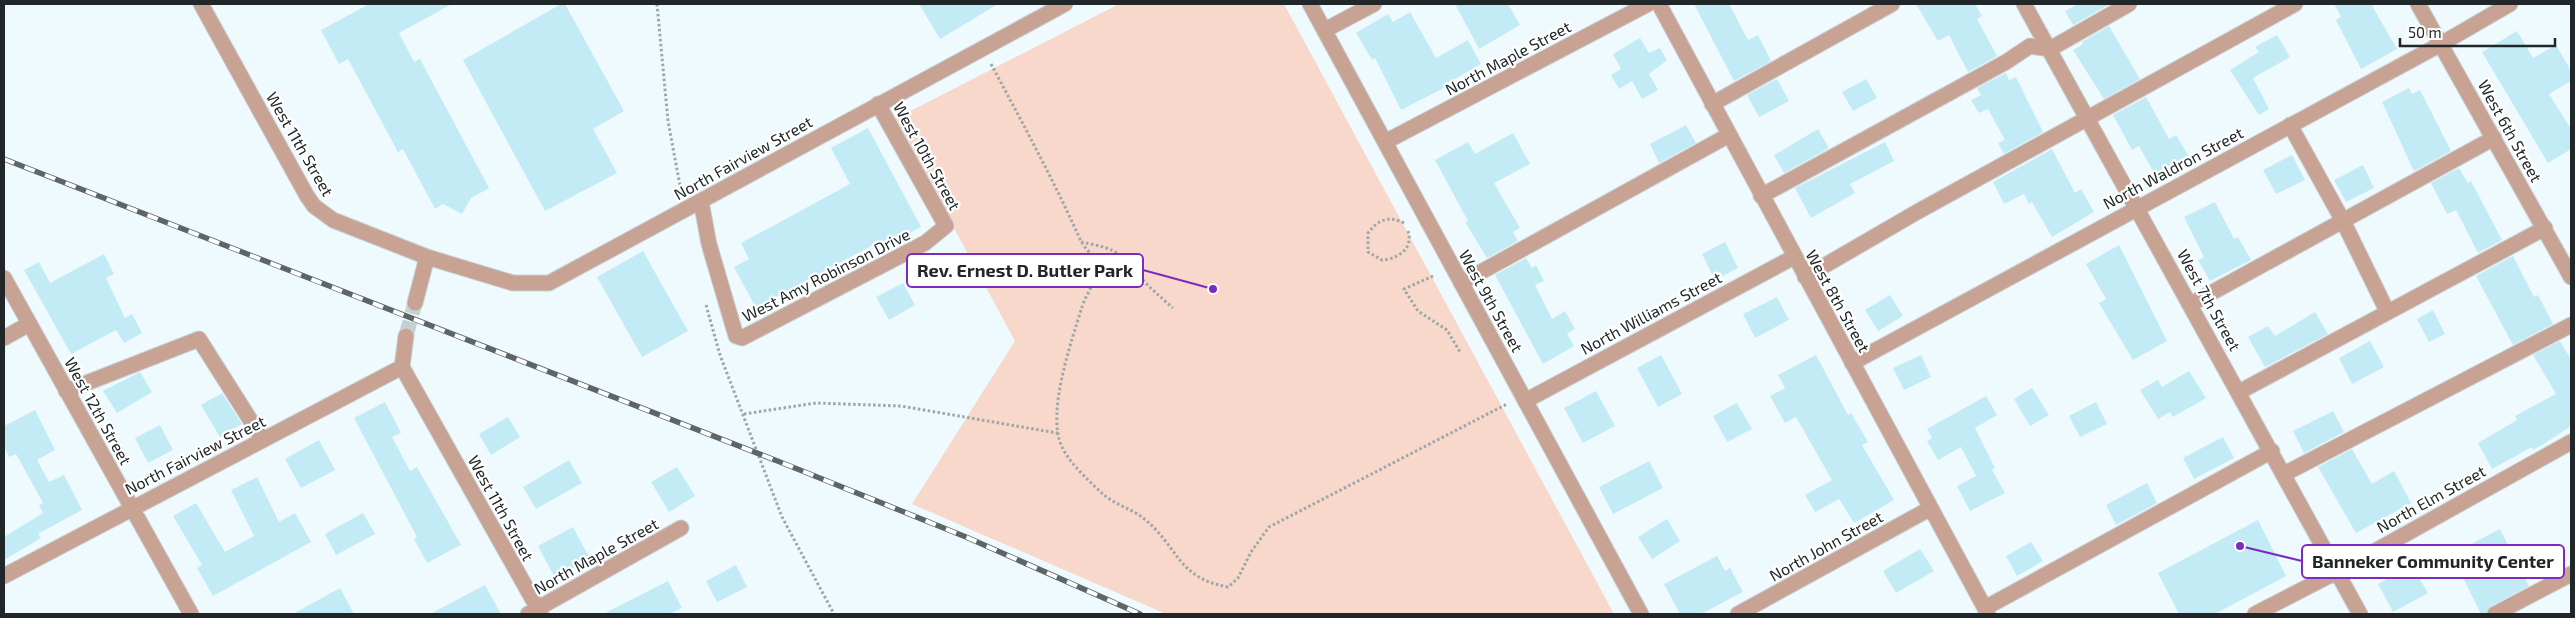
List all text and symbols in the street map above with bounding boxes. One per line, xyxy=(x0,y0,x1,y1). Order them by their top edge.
scale bar xyxy=(2400,15,2555,47)
street label: North Maple Street xyxy=(1442,16,1574,99)
text: 50 m xyxy=(2408,23,2442,41)
street label: West 6th Street xyxy=(2475,76,2546,185)
street label: West 11th Street xyxy=(263,88,338,199)
street label: West 10th Street xyxy=(890,98,965,213)
street label: North Fairview Street xyxy=(670,112,815,203)
street label: North Waldron Street xyxy=(2100,123,2246,213)
street label: West Amy Robinson Drive xyxy=(739,224,913,325)
street label: West 9th Street xyxy=(1456,246,1527,355)
street label: West 8th Street xyxy=(1802,246,1874,355)
street label: West 7th Street xyxy=(2174,246,2245,354)
callout: Rev. Ernest D. Butler Park xyxy=(907,254,1143,287)
text: Rev. Ernest D. Butler Park xyxy=(917,259,1133,281)
street label: North Williams Street xyxy=(1577,267,1725,358)
street label: West 12th Street xyxy=(61,354,136,468)
street label: North Fairview Street xyxy=(121,411,268,498)
street label: West 11th Street xyxy=(465,452,538,564)
street label: North Elm Street xyxy=(2373,461,2489,536)
street label: North John Street xyxy=(1766,507,1886,585)
street label: North Maple Street xyxy=(530,514,661,598)
callout: Banneker Community Center xyxy=(2302,545,2564,578)
text: Banneker Community Center xyxy=(2312,550,2554,572)

